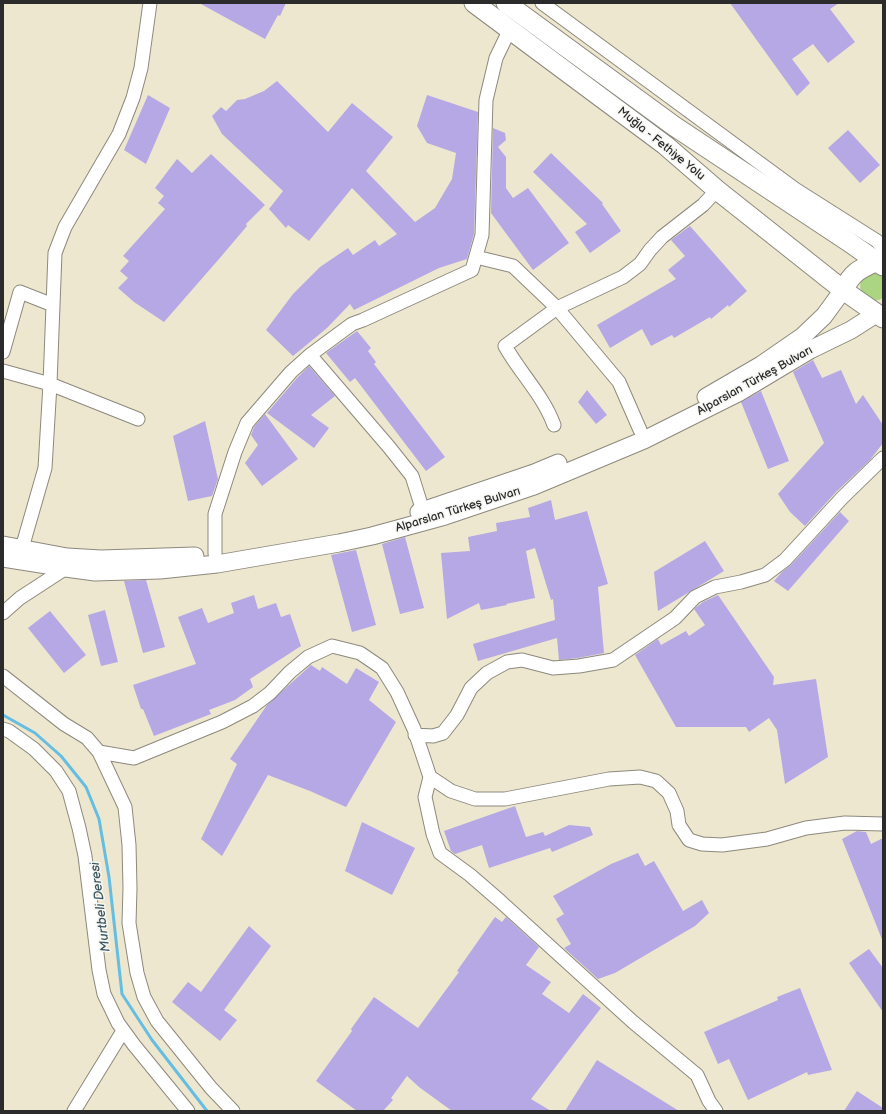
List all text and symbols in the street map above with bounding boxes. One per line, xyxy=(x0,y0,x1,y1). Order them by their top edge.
street label: Muğla - Fethiye Yolu xyxy=(614,104,708,184)
street label: Alparslan Türkeş Bulvarı xyxy=(695,343,815,419)
street label: Alparslan Türkeş Bulvarı xyxy=(394,484,522,536)
water label: Murtbeli Deresi xyxy=(88,861,114,953)

